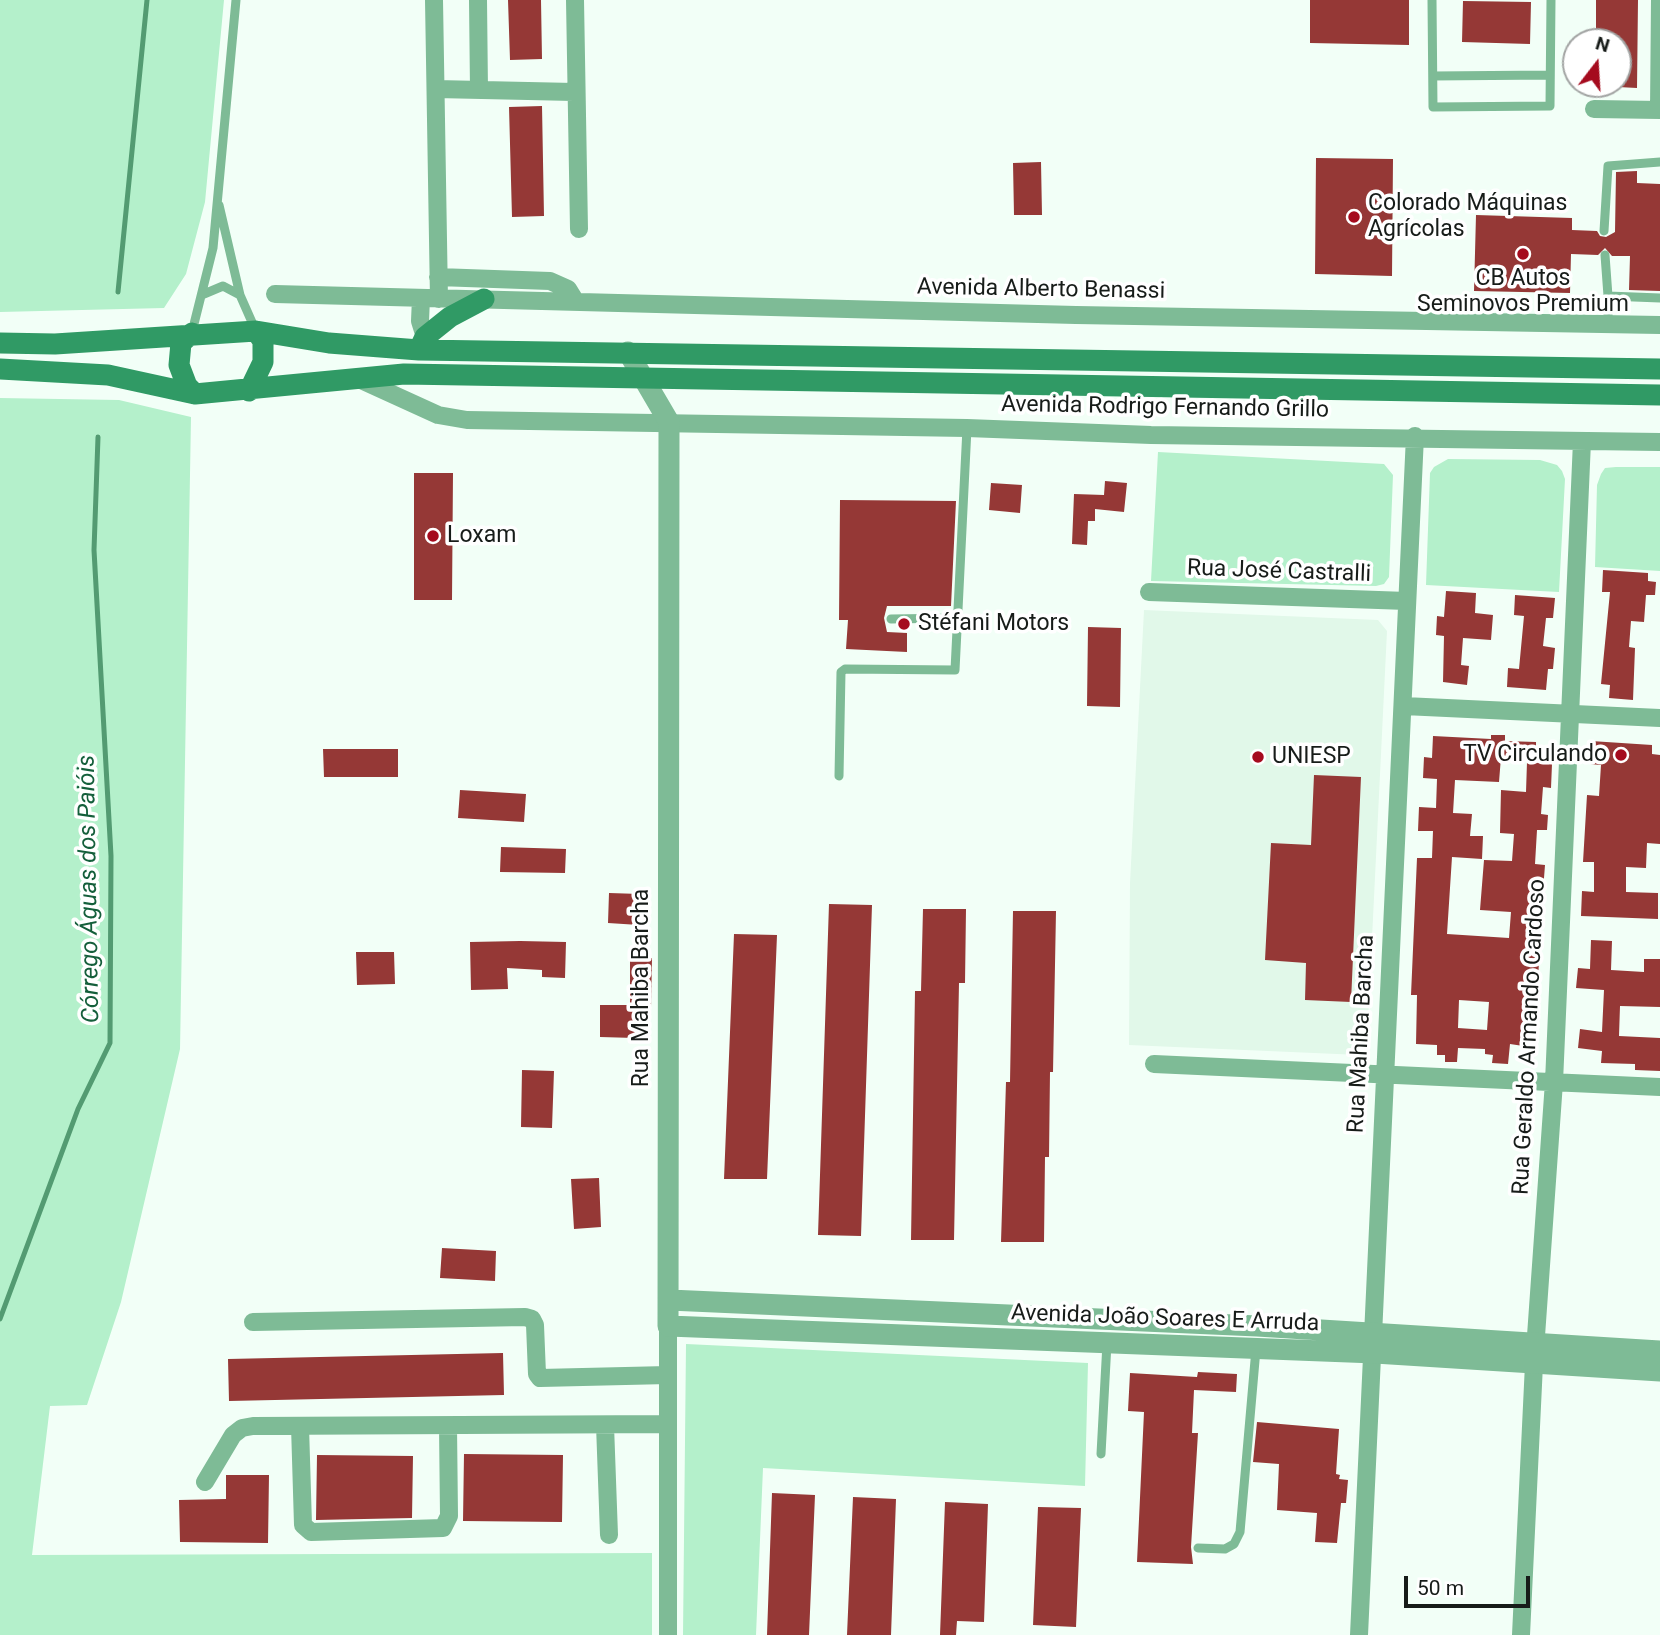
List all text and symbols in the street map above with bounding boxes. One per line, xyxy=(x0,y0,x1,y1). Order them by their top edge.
north arrow xyxy=(1562,28,1632,98)
text: N xyxy=(1593,31,1612,57)
place label: Colorado Máquinas Agrícolas xyxy=(1368,190,1567,244)
marker: Colorado Máquinas Agrícolas xyxy=(1346,209,1362,225)
marker: CB Autos Seminovos Premium xyxy=(1515,246,1531,262)
place label: CB Autos Seminovos Premium xyxy=(1417,265,1629,319)
street label: Avenida Alberto Benassi xyxy=(917,274,1165,306)
street label: Avenida Rodrigo Fernando Grillo xyxy=(1001,391,1329,425)
place label: Loxam xyxy=(447,522,516,550)
marker: Loxam xyxy=(425,528,441,544)
street label: Rua José Castralli xyxy=(1186,555,1372,589)
place label: Stéfani Motors xyxy=(918,610,1069,638)
marker: Stéfani Motors xyxy=(896,616,912,632)
place label: TV Circulando xyxy=(1463,741,1607,769)
place label: UNIESP xyxy=(1272,743,1351,771)
marker: TV Circulando xyxy=(1613,747,1629,763)
marker: UNIESP xyxy=(1250,749,1266,765)
water label: Córrego Águas dos Paióis xyxy=(73,755,107,1023)
street label: Rua Geraldo Armando Cardoso xyxy=(1508,878,1552,1196)
street label: Rua Mahiba Barcha xyxy=(628,889,656,1087)
street label: Rua Mahiba Barcha xyxy=(1343,934,1381,1134)
street label: Avenida João Soares E Arruda xyxy=(1010,1300,1320,1338)
scale bar xyxy=(1408,1562,1534,1606)
text: 50 m xyxy=(1417,1576,1464,1600)

